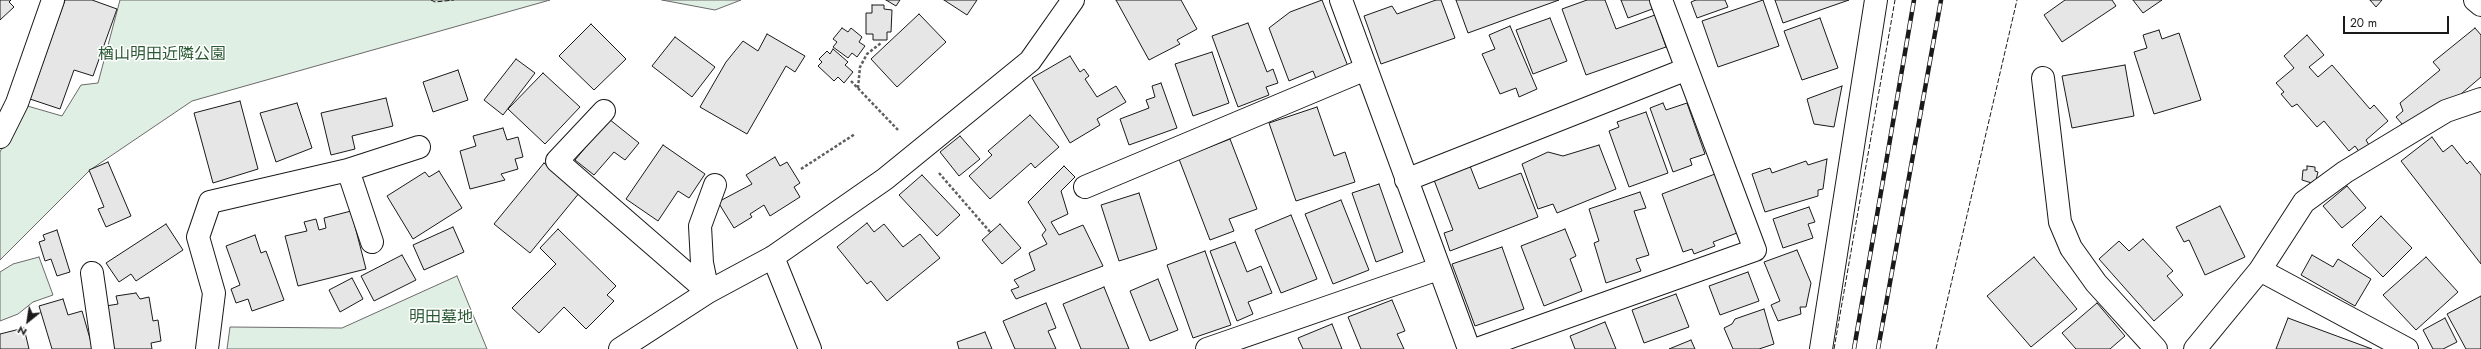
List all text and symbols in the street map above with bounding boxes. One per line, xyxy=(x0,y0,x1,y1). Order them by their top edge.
scale bar xyxy=(2345,8,2451,34)
text: 20 m xyxy=(2350,14,2377,32)
park label: 楢山明田近隣公園 xyxy=(98,45,226,65)
north arrow xyxy=(8,301,48,341)
park label: 明田墓地 xyxy=(409,308,473,328)
text: N xyxy=(14,322,30,341)

